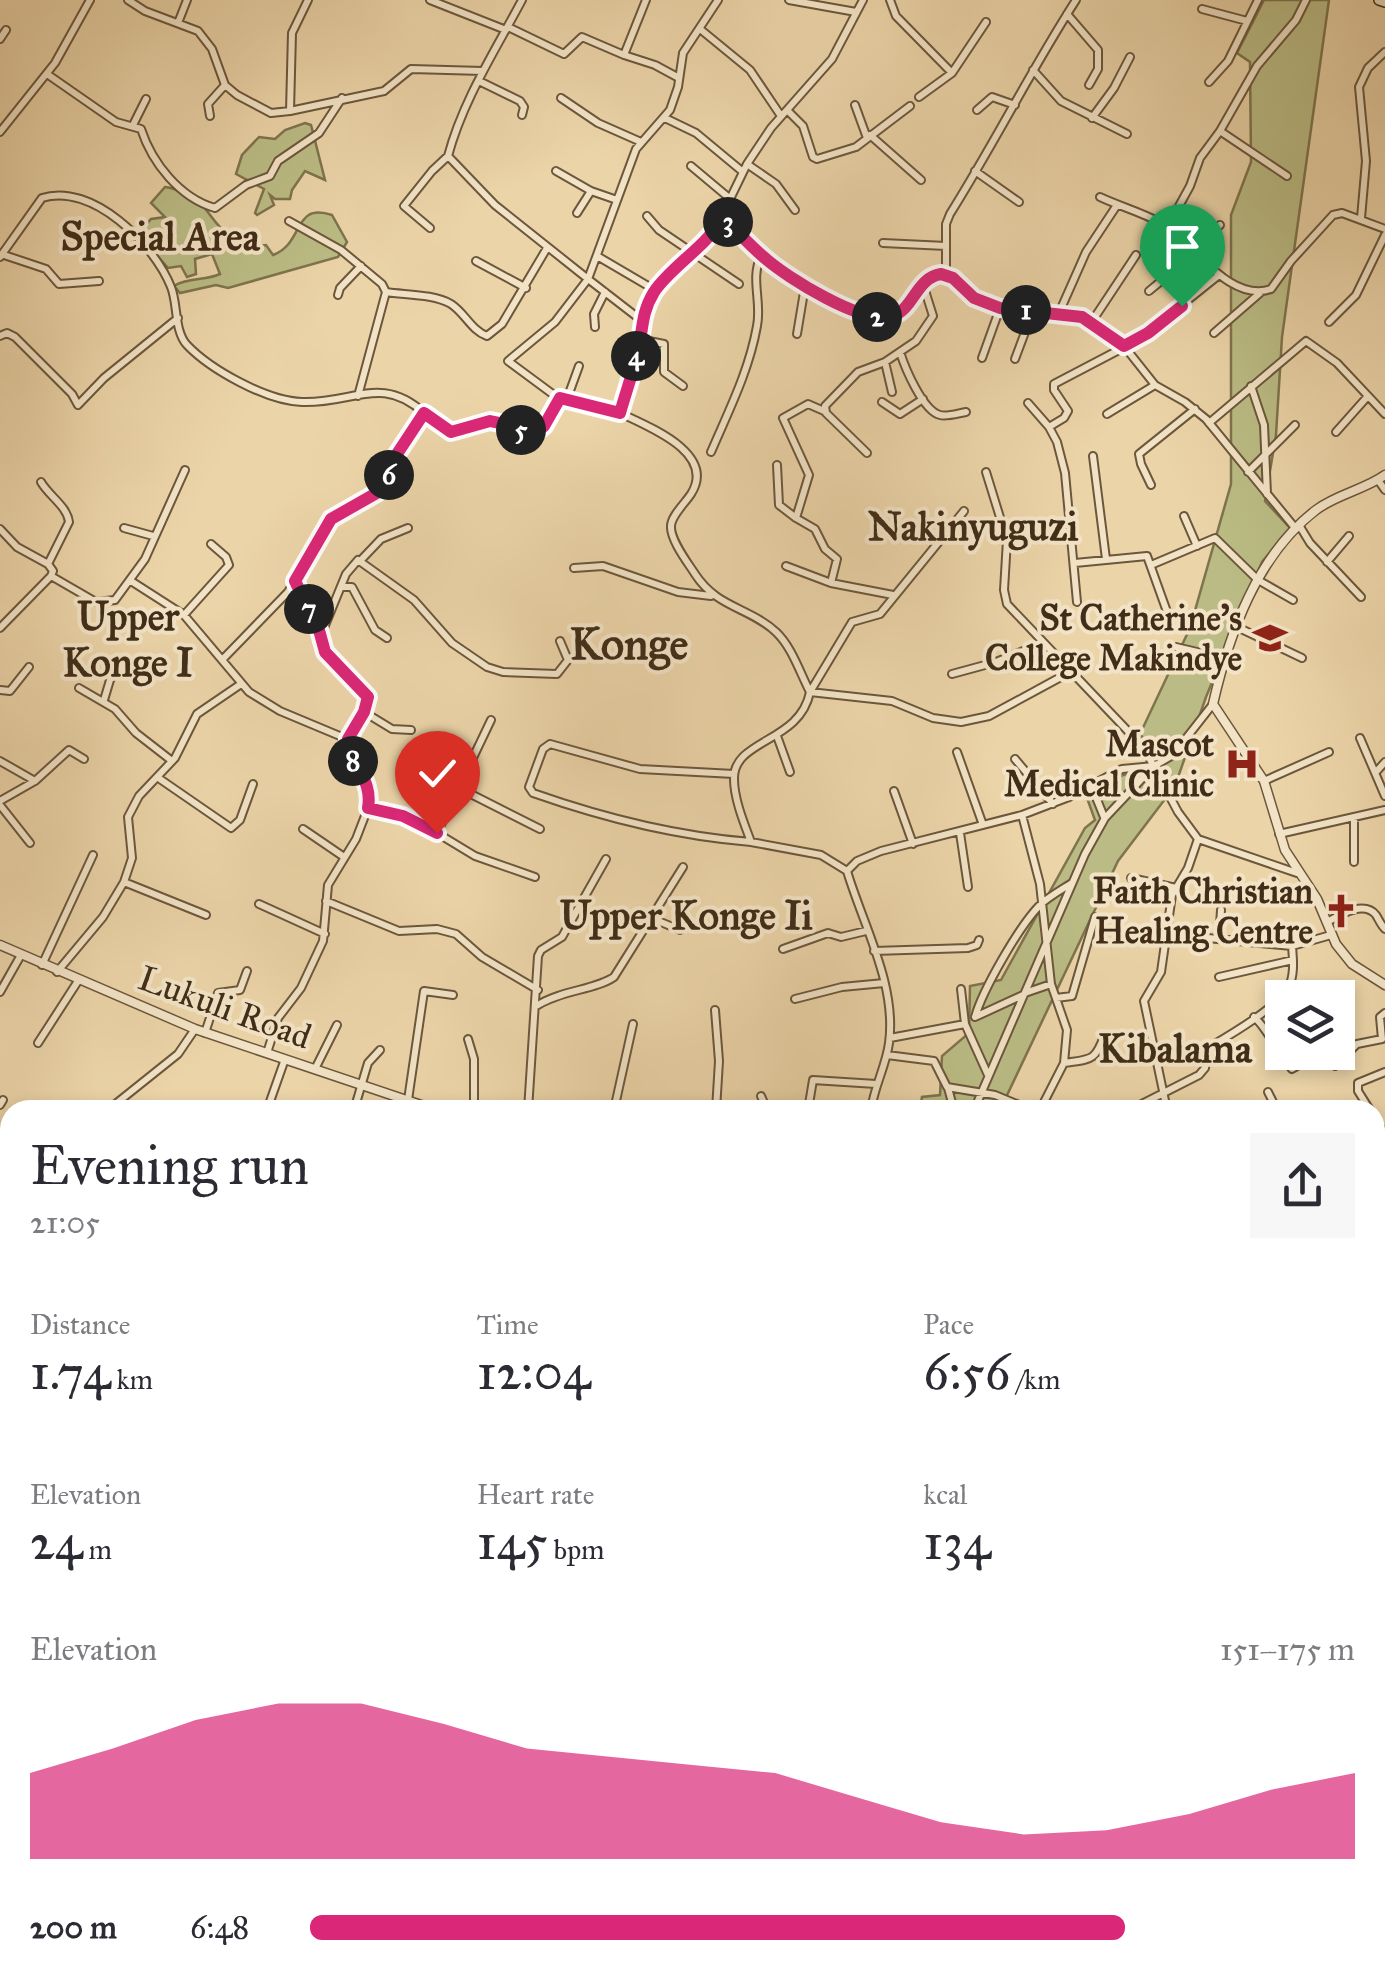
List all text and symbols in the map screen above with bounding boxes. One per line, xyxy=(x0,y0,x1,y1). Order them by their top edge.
pin: 3 xyxy=(703,197,753,247)
text: 3 xyxy=(722,204,734,239)
pin xyxy=(1140,204,1225,307)
district label: Special Area xyxy=(60,212,261,261)
icon: arrive xyxy=(1155,219,1210,274)
pin: 1 xyxy=(1001,285,1051,335)
pin: 2 xyxy=(852,292,902,342)
text: 1 xyxy=(1020,292,1032,327)
text: 2 xyxy=(870,299,884,334)
pin: 4 xyxy=(611,331,661,381)
text: 4 xyxy=(628,338,644,373)
pin: 5 xyxy=(496,405,546,455)
text: 5 xyxy=(514,412,528,447)
pin: 6 xyxy=(364,450,414,500)
text: 6 xyxy=(382,457,396,492)
district label: Nakinyuguzi xyxy=(868,502,1079,551)
pin: 7 xyxy=(284,584,334,634)
text: 7 xyxy=(302,591,316,626)
district label: Upper Konge I xyxy=(63,592,194,687)
place label: St Catherine's College Makindye xyxy=(985,597,1242,680)
district label: Konge xyxy=(570,616,688,671)
school or university icon: St Catherine's College Makindye xyxy=(1251,619,1289,657)
place label: Mascot Medical Clinic xyxy=(1004,723,1215,806)
pin xyxy=(395,731,480,834)
pin: 8 xyxy=(328,736,378,786)
text: 8 xyxy=(346,743,360,778)
hospital icon: Mascot Medical Clinic xyxy=(1223,745,1261,783)
icon: check xyxy=(410,746,465,801)
place label: Faith Christian Healing Centre xyxy=(1093,870,1313,953)
district label: Upper Konge Ii xyxy=(559,891,814,940)
church icon: Faith Christian Healing Centre xyxy=(1322,892,1360,930)
street label: Lukuli Road xyxy=(133,956,317,1059)
map controls xyxy=(1265,980,1355,1070)
button: layers xyxy=(1265,980,1355,1070)
district label: Kibalama xyxy=(1098,1024,1253,1073)
text: Evening run xyxy=(30,1132,309,1199)
button: share xyxy=(1250,1133,1355,1238)
text: 21:05 xyxy=(30,1203,100,1242)
text: Distance xyxy=(30,1307,130,1342)
text: Time xyxy=(477,1307,539,1342)
text: Pace xyxy=(923,1307,974,1342)
text: 1.74 xyxy=(30,1342,111,1403)
text: 12:04 xyxy=(477,1342,591,1403)
text: 6:56 xyxy=(923,1342,1010,1403)
text: km xyxy=(111,1362,153,1397)
text: /km xyxy=(1010,1362,1061,1397)
text: Elevation xyxy=(30,1477,141,1512)
text: Heart rate xyxy=(477,1477,594,1512)
text: kcal xyxy=(923,1477,967,1512)
text: 24 xyxy=(30,1512,83,1573)
text: 145 xyxy=(477,1512,548,1573)
text: 134 xyxy=(923,1512,991,1573)
text: m xyxy=(83,1532,112,1567)
text: bpm xyxy=(548,1532,605,1567)
text: Elevation xyxy=(30,1630,157,1669)
text: 151–175 m xyxy=(1220,1630,1355,1669)
text: 200 m xyxy=(30,1908,117,1947)
text: 6:48 xyxy=(190,1908,249,1947)

